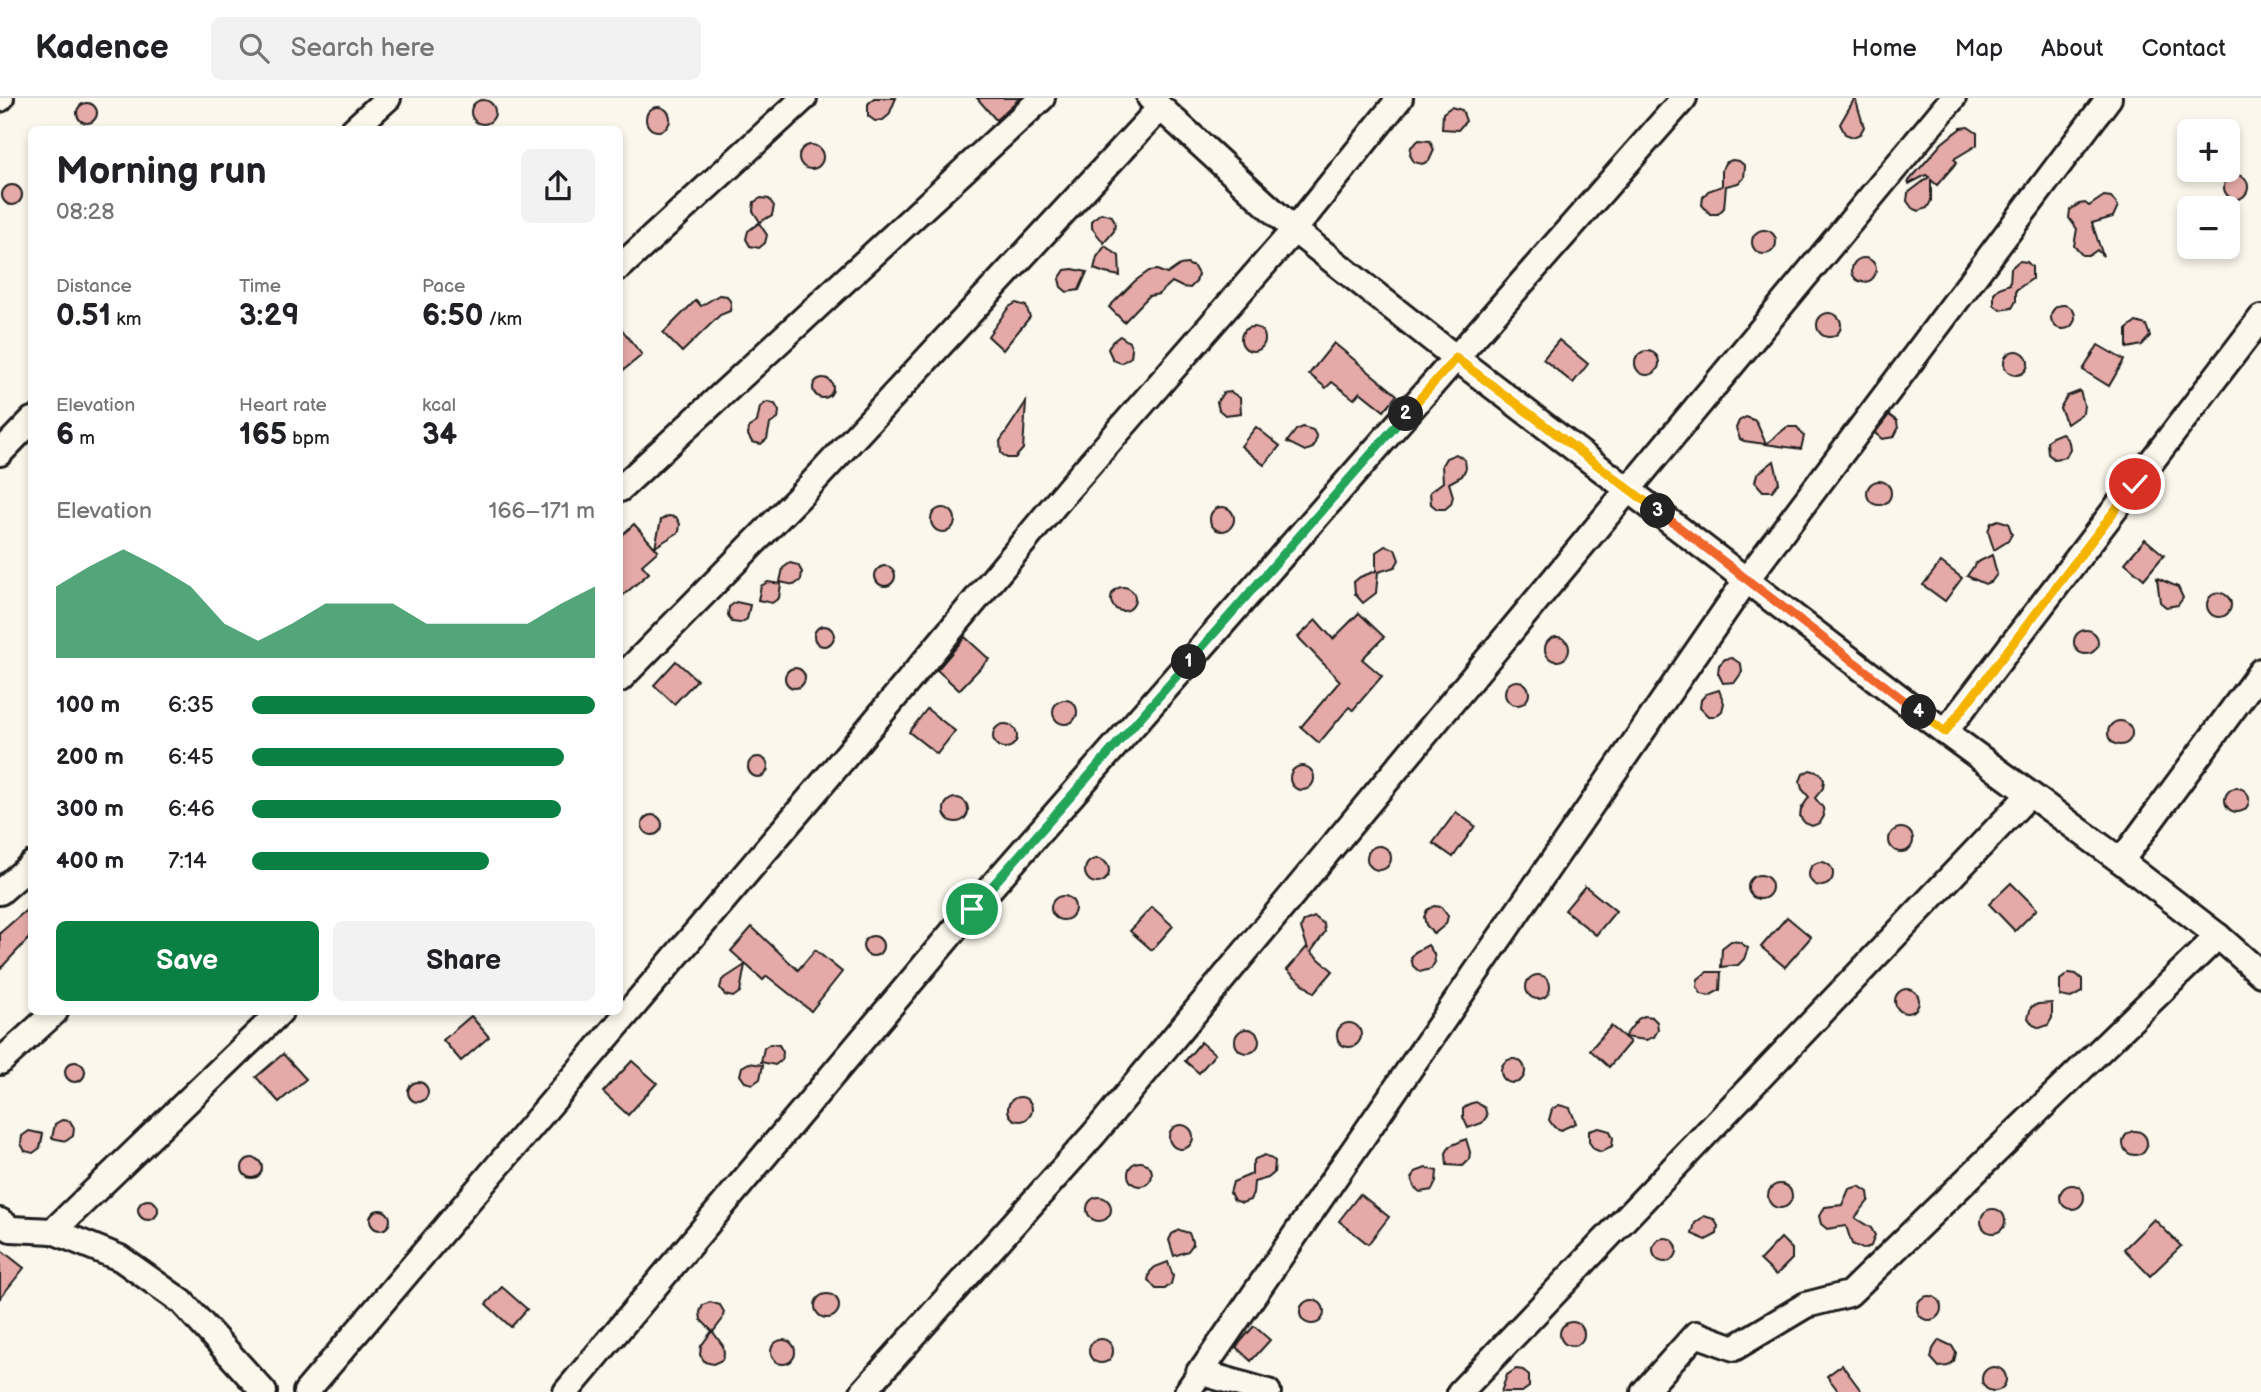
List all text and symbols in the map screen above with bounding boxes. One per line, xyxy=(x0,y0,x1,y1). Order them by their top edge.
search box xyxy=(211,17,701,80)
text: Kadence xyxy=(35,28,169,68)
icon: search xyxy=(235,29,273,67)
text: Search here xyxy=(291,33,435,64)
text: Home xyxy=(1852,34,1917,63)
text: Map xyxy=(1955,34,2003,63)
text: About xyxy=(2041,34,2103,63)
text: Contact xyxy=(2141,34,2226,63)
map controls xyxy=(2177,119,2240,259)
button: + xyxy=(2177,119,2240,182)
text: Morning run xyxy=(56,149,267,194)
button: share xyxy=(521,149,595,223)
button: − xyxy=(2177,196,2240,259)
text: 08:28 xyxy=(56,198,115,226)
text: Distance xyxy=(56,275,132,298)
text: Time xyxy=(239,275,281,298)
text: Pace xyxy=(422,275,465,298)
text: 0.51 xyxy=(56,298,111,334)
text: 3:29 xyxy=(239,298,299,334)
text: 6:50 xyxy=(422,298,483,334)
text: km xyxy=(111,308,141,331)
text: /km xyxy=(483,308,522,331)
text: Elevation xyxy=(56,394,135,417)
text: Heart rate xyxy=(239,394,327,417)
text: kcal xyxy=(422,394,456,417)
pin: 2 xyxy=(1388,396,1424,432)
text: 2 xyxy=(1400,402,1411,425)
text: 6 xyxy=(56,417,74,453)
text: 165 xyxy=(239,417,287,453)
text: 34 xyxy=(422,417,457,453)
text: m xyxy=(74,427,95,450)
text: bpm xyxy=(287,427,330,450)
pin xyxy=(2105,454,2165,514)
icon: check xyxy=(2116,465,2154,503)
pin: 3 xyxy=(1640,494,1676,528)
text: Elevation xyxy=(56,497,152,525)
text: 166–171 m xyxy=(489,497,595,525)
text: 3 xyxy=(1652,499,1663,522)
pin: 1 xyxy=(1172,644,1206,680)
text: 1 xyxy=(1185,650,1193,673)
text: 100 m xyxy=(56,691,120,719)
text: 6:35 xyxy=(168,691,214,719)
pin: 4 xyxy=(1902,694,1937,730)
text: 4 xyxy=(1913,700,1924,723)
text: 200 m xyxy=(56,743,124,771)
text: 6:45 xyxy=(168,743,214,771)
text: 300 m xyxy=(56,795,124,823)
text: 6:46 xyxy=(168,795,215,823)
text: 400 m xyxy=(56,847,124,875)
text: 7:14 xyxy=(168,847,207,875)
pin xyxy=(942,879,1002,939)
icon: arrive xyxy=(953,890,991,928)
button: Save xyxy=(56,921,319,1001)
button: Share xyxy=(333,921,595,1001)

